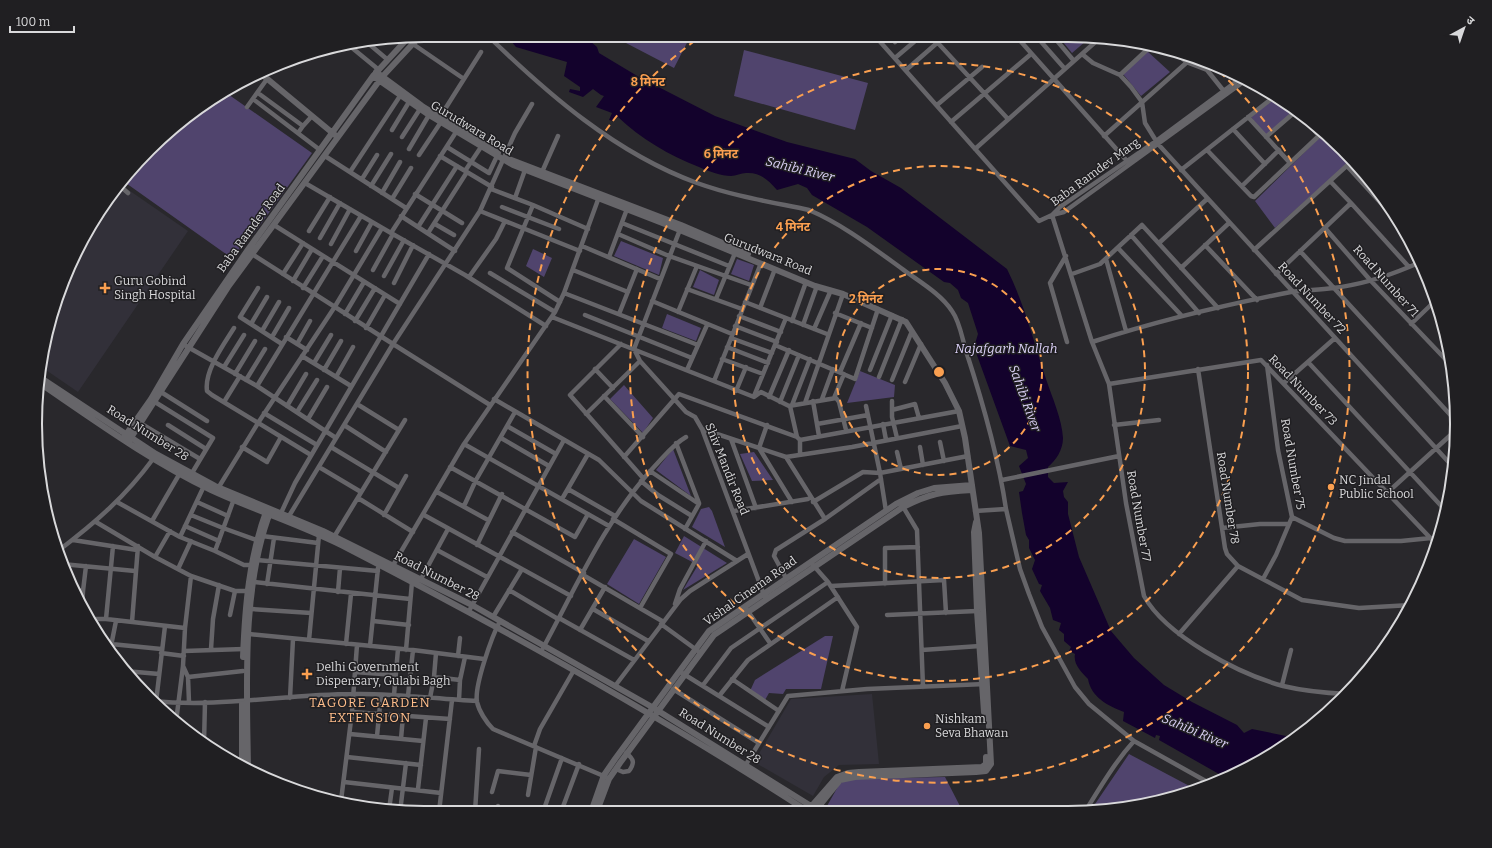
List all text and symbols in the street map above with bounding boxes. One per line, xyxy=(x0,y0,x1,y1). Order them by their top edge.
scale bar xyxy=(10,8,74,34)
north arrow xyxy=(1444,8,1484,48)
text: उ xyxy=(1463,14,1477,28)
text: 100 m xyxy=(16,15,51,29)
text: 8 मिनट xyxy=(631,74,666,89)
street label: Gurudwara Road xyxy=(428,98,516,158)
street label: Baba Ramdev Marg xyxy=(1048,135,1142,209)
text: 6 मिनट xyxy=(704,146,739,161)
water label: Sahibi River xyxy=(764,153,836,185)
street label: Baba Ramdev Road xyxy=(214,181,288,275)
text: 4 मिनट xyxy=(776,219,811,234)
street label: Gurudwara Road xyxy=(722,230,814,278)
street label: Road Number 71 xyxy=(1350,242,1422,320)
street label: Road Number 72 xyxy=(1275,259,1349,337)
place label: Guru Gobind Singh Hospital xyxy=(114,274,196,302)
marker: Guru Gobind Singh Hospital xyxy=(99,282,111,294)
text: 2 मिनट xyxy=(849,291,884,306)
water label: Najafgarh Nallah xyxy=(955,341,1057,356)
street label: Road Number 73 xyxy=(1266,352,1340,428)
water label: Sahibi River xyxy=(1006,363,1044,434)
centre of rings xyxy=(932,365,946,379)
street label: Road Number 28 xyxy=(104,402,192,464)
street label: Road Number 75 xyxy=(1278,417,1308,511)
street label: Shiv Mandir Road xyxy=(702,421,752,517)
street label: Road Number 78 xyxy=(1214,451,1242,545)
street label: Road Number 77 xyxy=(1124,469,1154,563)
place label: NC Jindal Public School xyxy=(1339,473,1414,501)
marker: NC Jindal Public School xyxy=(1326,482,1336,492)
street label: Road Number 28 xyxy=(392,548,482,604)
street label: Vishal Cinema Road xyxy=(701,554,799,628)
place label: Delhi Government Dispensary, Gulabi Bagh xyxy=(316,660,451,688)
marker: Delhi Government Dispensary, Gulabi Bagh xyxy=(301,668,313,680)
district label: TAGORE GARDEN EXTENSION xyxy=(309,695,431,725)
street label: Road Number 28 xyxy=(676,705,764,767)
water label: Sahibi River xyxy=(1160,710,1231,752)
place label: Nishkam Seva Bhawan xyxy=(935,712,1009,740)
marker: Nishkam Seva Bhawan xyxy=(922,721,932,731)

